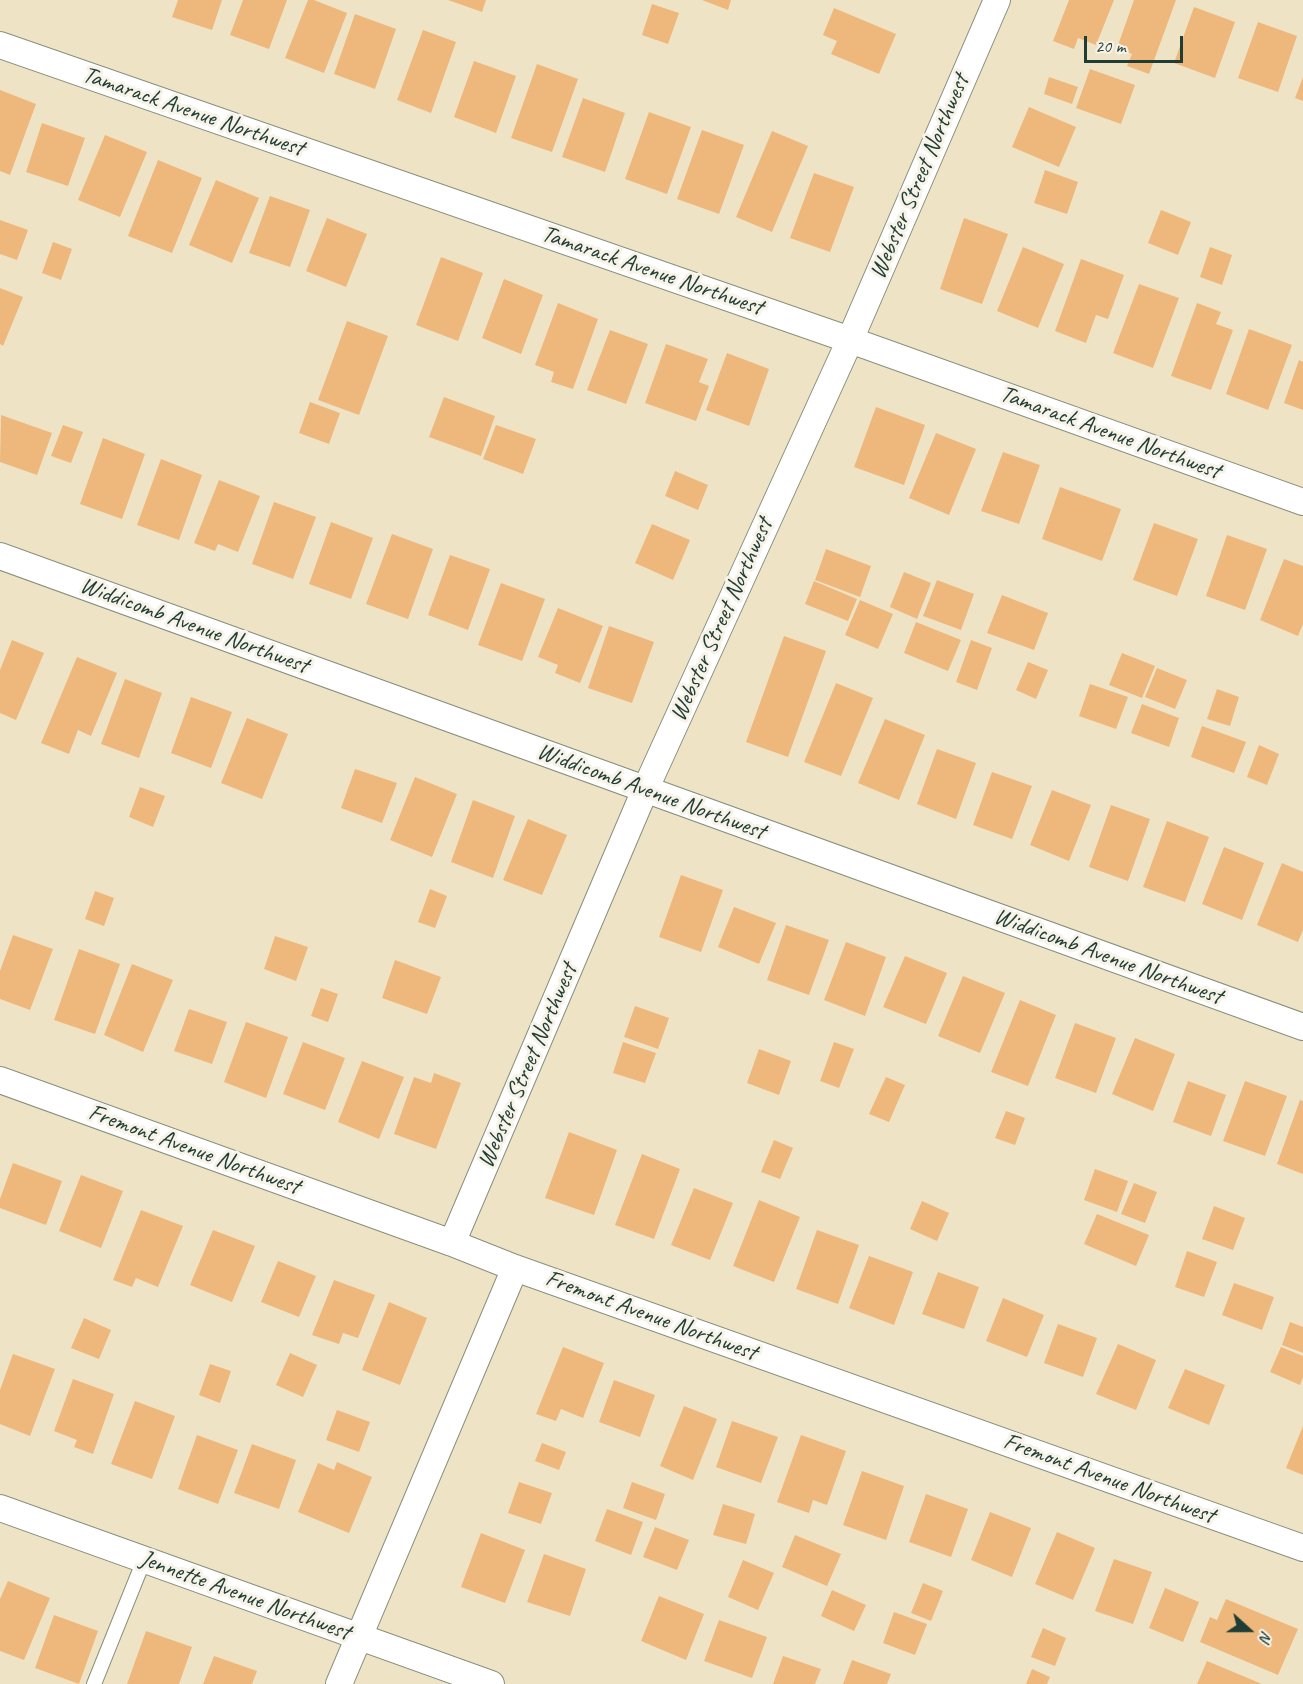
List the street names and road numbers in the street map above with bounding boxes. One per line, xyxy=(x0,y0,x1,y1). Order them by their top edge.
street label: Tamarack Avenue Northwest xyxy=(79,61,307,163)
street label: Webster Street Northwest xyxy=(864,71,976,283)
street label: Tamarack Avenue Northwest xyxy=(538,220,766,322)
street label: Tamarack Avenue Northwest xyxy=(996,380,1224,486)
street label: Webster Street Northwest xyxy=(664,514,780,726)
street label: Widdicomb Avenue Northwest xyxy=(76,571,312,681)
street label: Widdicomb Avenue Northwest xyxy=(533,737,769,847)
street label: Widdicomb Avenue Northwest xyxy=(990,902,1226,1012)
street label: Webster Street Northwest xyxy=(472,960,584,1172)
street label: Fremont Avenue Northwest xyxy=(85,1098,303,1202)
street label: Fremont Avenue Northwest xyxy=(542,1264,760,1368)
street label: Fremont Avenue Northwest xyxy=(1000,1427,1218,1531)
street label: Jennette Avenue Northwest xyxy=(136,1545,354,1647)

